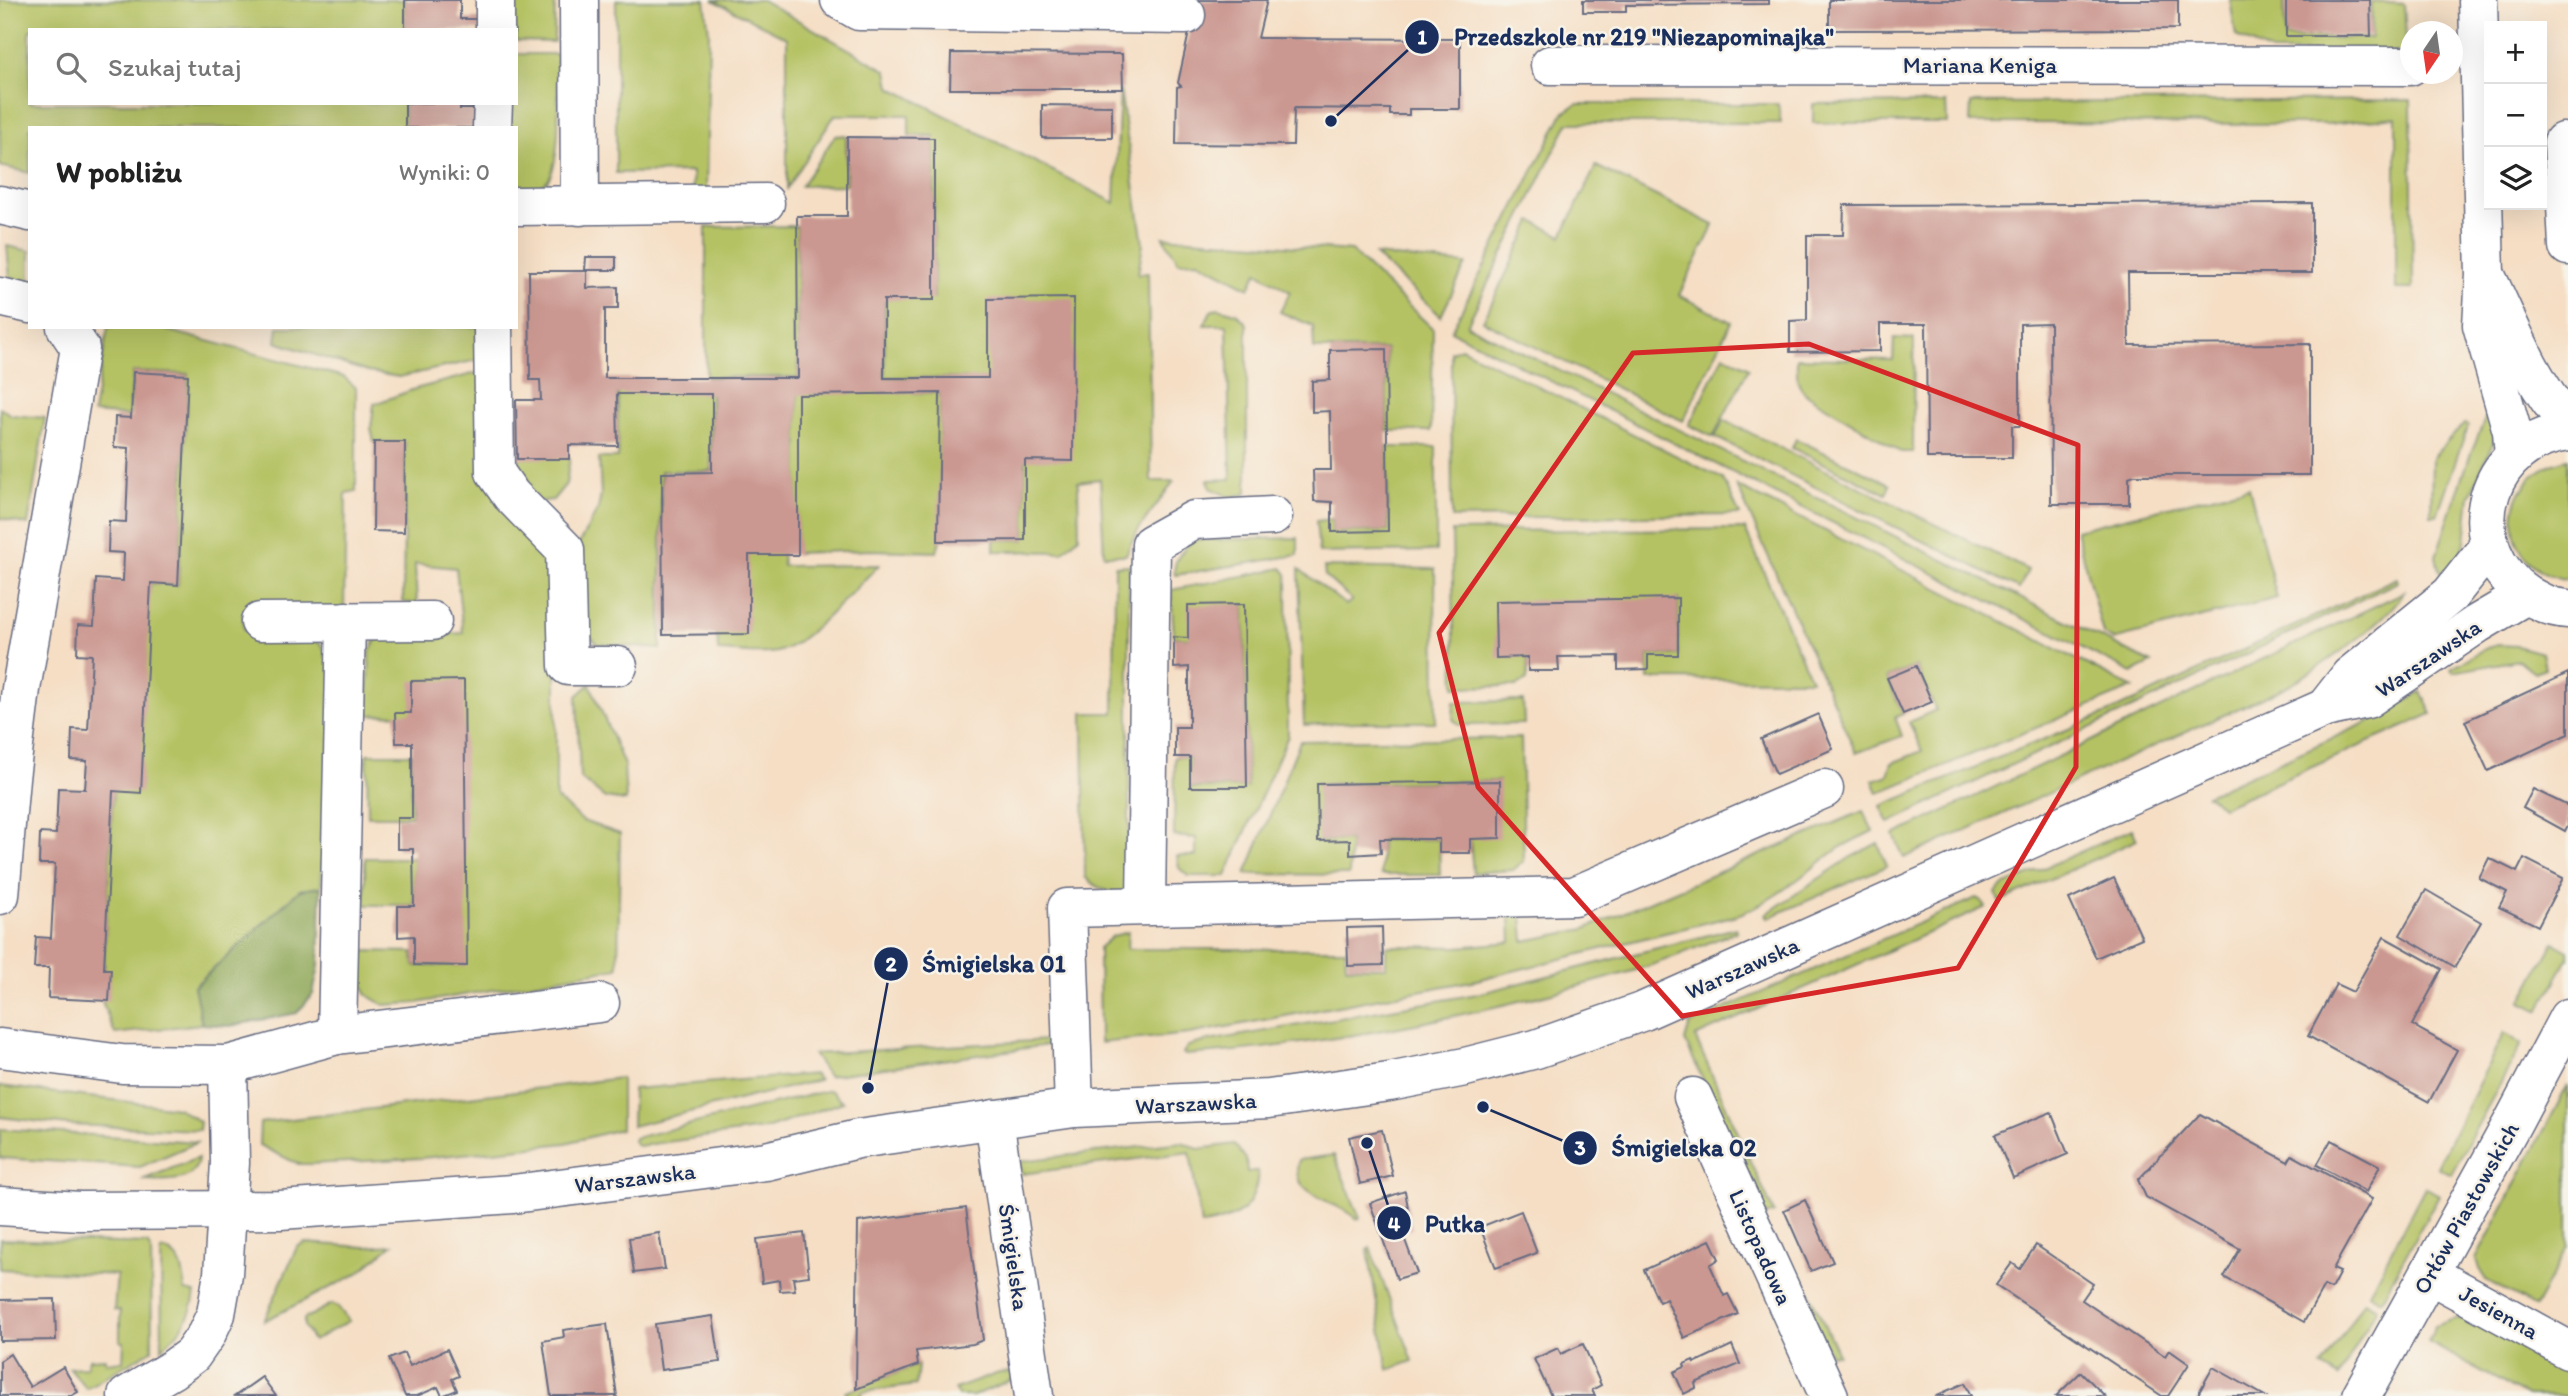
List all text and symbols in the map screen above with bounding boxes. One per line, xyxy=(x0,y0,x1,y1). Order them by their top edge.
callout: Przedszkole nr 219 "Niezapominajka" xyxy=(1405,14,1848,59)
north arrow xyxy=(2400,21,2463,84)
map controls xyxy=(2484,21,2547,210)
button: + xyxy=(2484,21,2547,84)
text: Przedszkole nr 219 "Niezapominajka" xyxy=(1454,22,1834,52)
text: 1 xyxy=(1417,24,1427,49)
search box xyxy=(28,28,518,105)
icon: search xyxy=(52,48,90,86)
text: Szukaj tutaj xyxy=(108,51,241,83)
street label: Mariana Keniga xyxy=(1903,51,2057,79)
button: − xyxy=(2484,84,2547,147)
button: layers xyxy=(2484,147,2547,210)
text: W pobliżu xyxy=(56,153,182,190)
text: Wyniki: 0 xyxy=(399,158,490,186)
street label: Warszawska xyxy=(2370,612,2486,704)
street label: Warszawska xyxy=(1681,930,1803,1006)
callout: Śmigielska 01 xyxy=(874,941,1080,986)
text: Śmigielska 01 xyxy=(922,949,1067,979)
text: 2 xyxy=(885,951,897,976)
street label: Warszawska xyxy=(1134,1086,1258,1120)
street label: Orłów Piastowskich xyxy=(2407,1117,2525,1299)
callout: Śmigielska 02 xyxy=(1563,1125,1771,1170)
text: Śmigielska 02 xyxy=(1612,1133,1757,1163)
text: 3 xyxy=(1574,1135,1586,1160)
street label: Warszawska xyxy=(573,1157,697,1199)
street label: Listopadowa xyxy=(1723,1185,1799,1309)
callout: Putka xyxy=(1376,1201,1499,1246)
street label: Śmigielska xyxy=(993,1202,1035,1312)
text: Putka xyxy=(1425,1209,1485,1238)
text: 4 xyxy=(1388,1211,1401,1236)
street label: Jesienna xyxy=(2454,1279,2544,1345)

